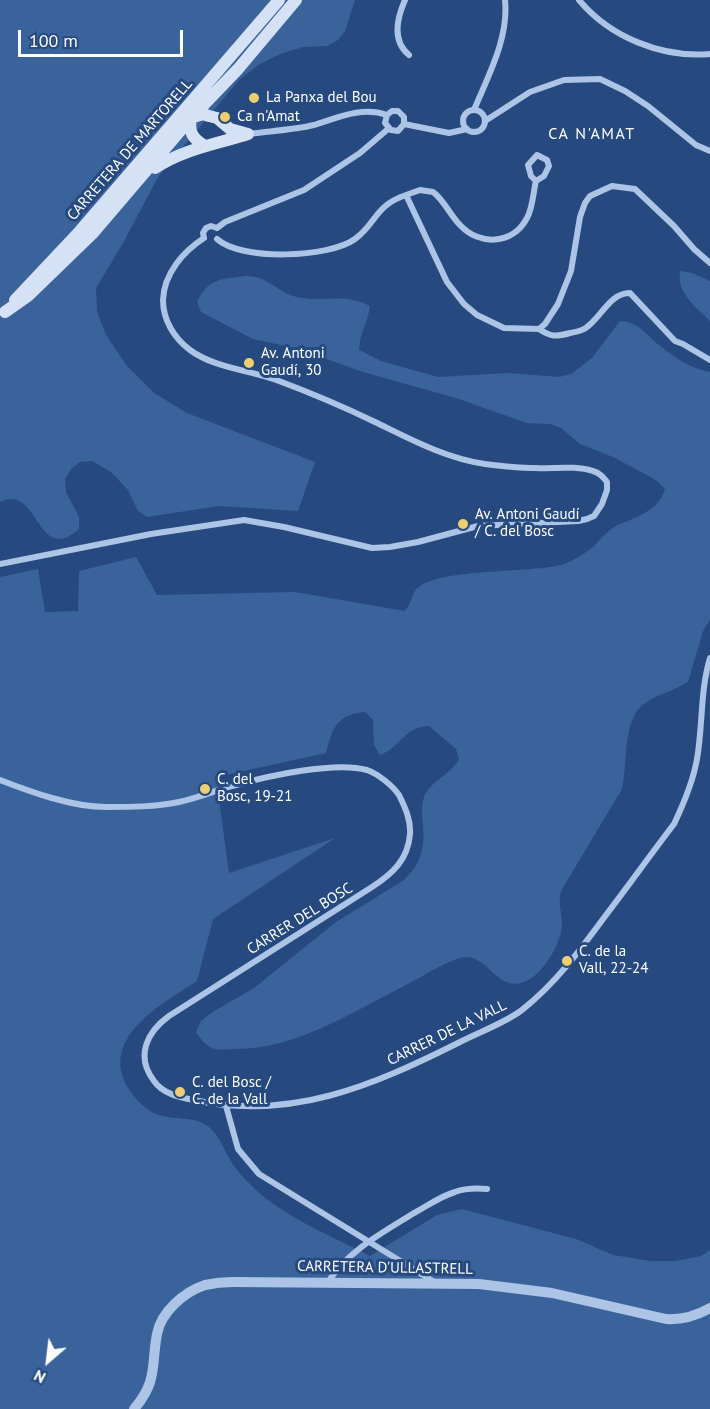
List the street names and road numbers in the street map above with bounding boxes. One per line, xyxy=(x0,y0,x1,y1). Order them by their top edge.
street label: CARRETERA DE MARTORELL xyxy=(64,76,196,224)
street label: CARRER DEL BOSC xyxy=(244,879,356,959)
street label: CARRER DE LA VALL xyxy=(384,996,510,1070)
street label: CARRETERA D'ULLASTRELL xyxy=(297,1257,473,1279)

